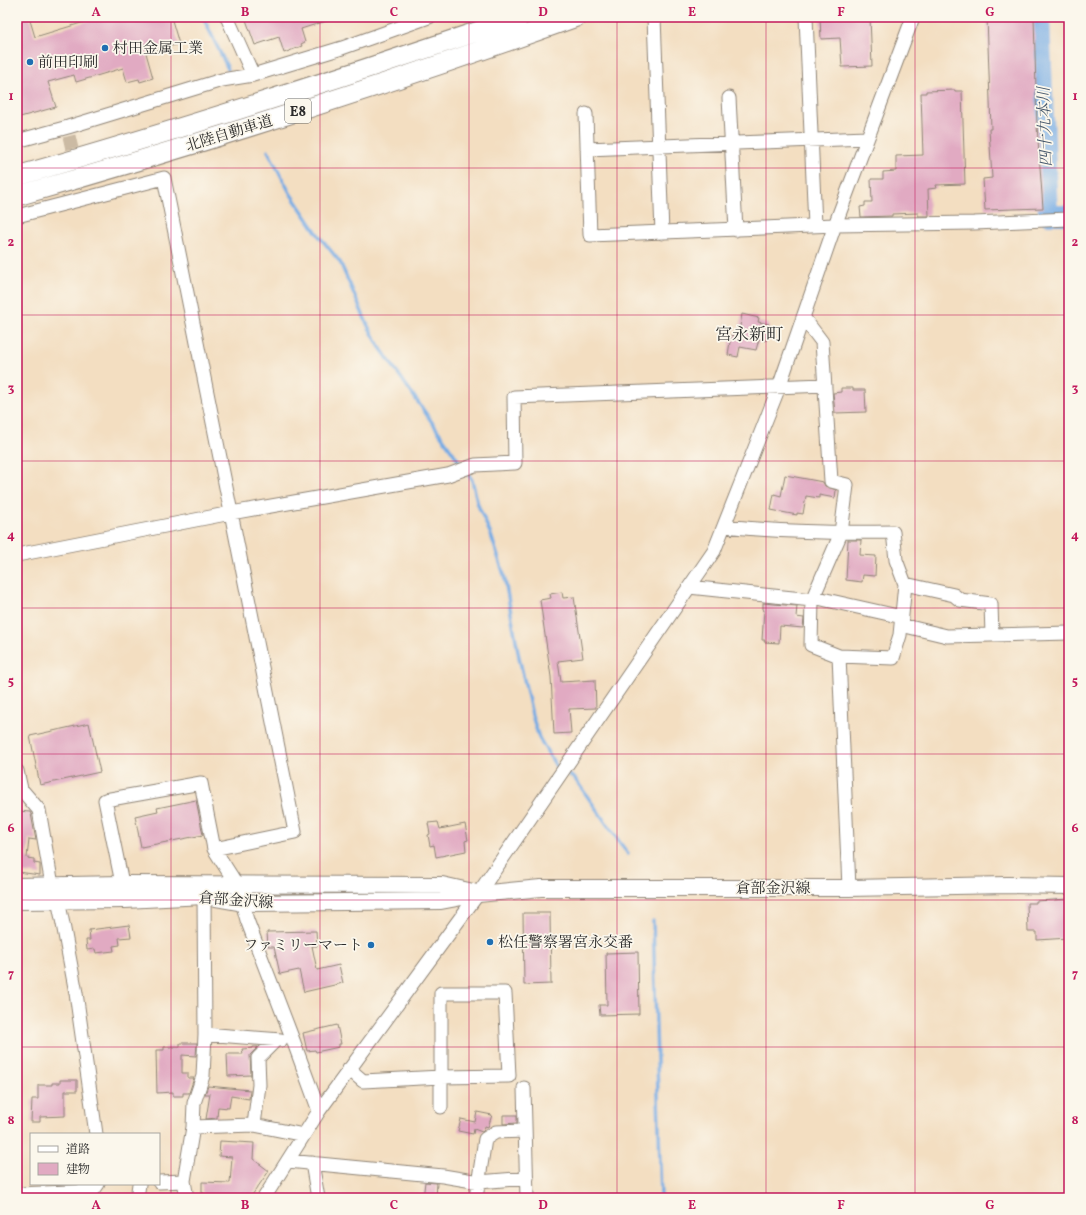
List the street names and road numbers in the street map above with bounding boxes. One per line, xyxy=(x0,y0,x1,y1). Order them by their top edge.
road number: E8 xyxy=(285,99,311,123)
street label: 北陸自動車道 xyxy=(183,111,276,158)
street label: 倉部金沢線 xyxy=(735,879,811,900)
street label: 倉部金沢線 xyxy=(198,888,274,915)

